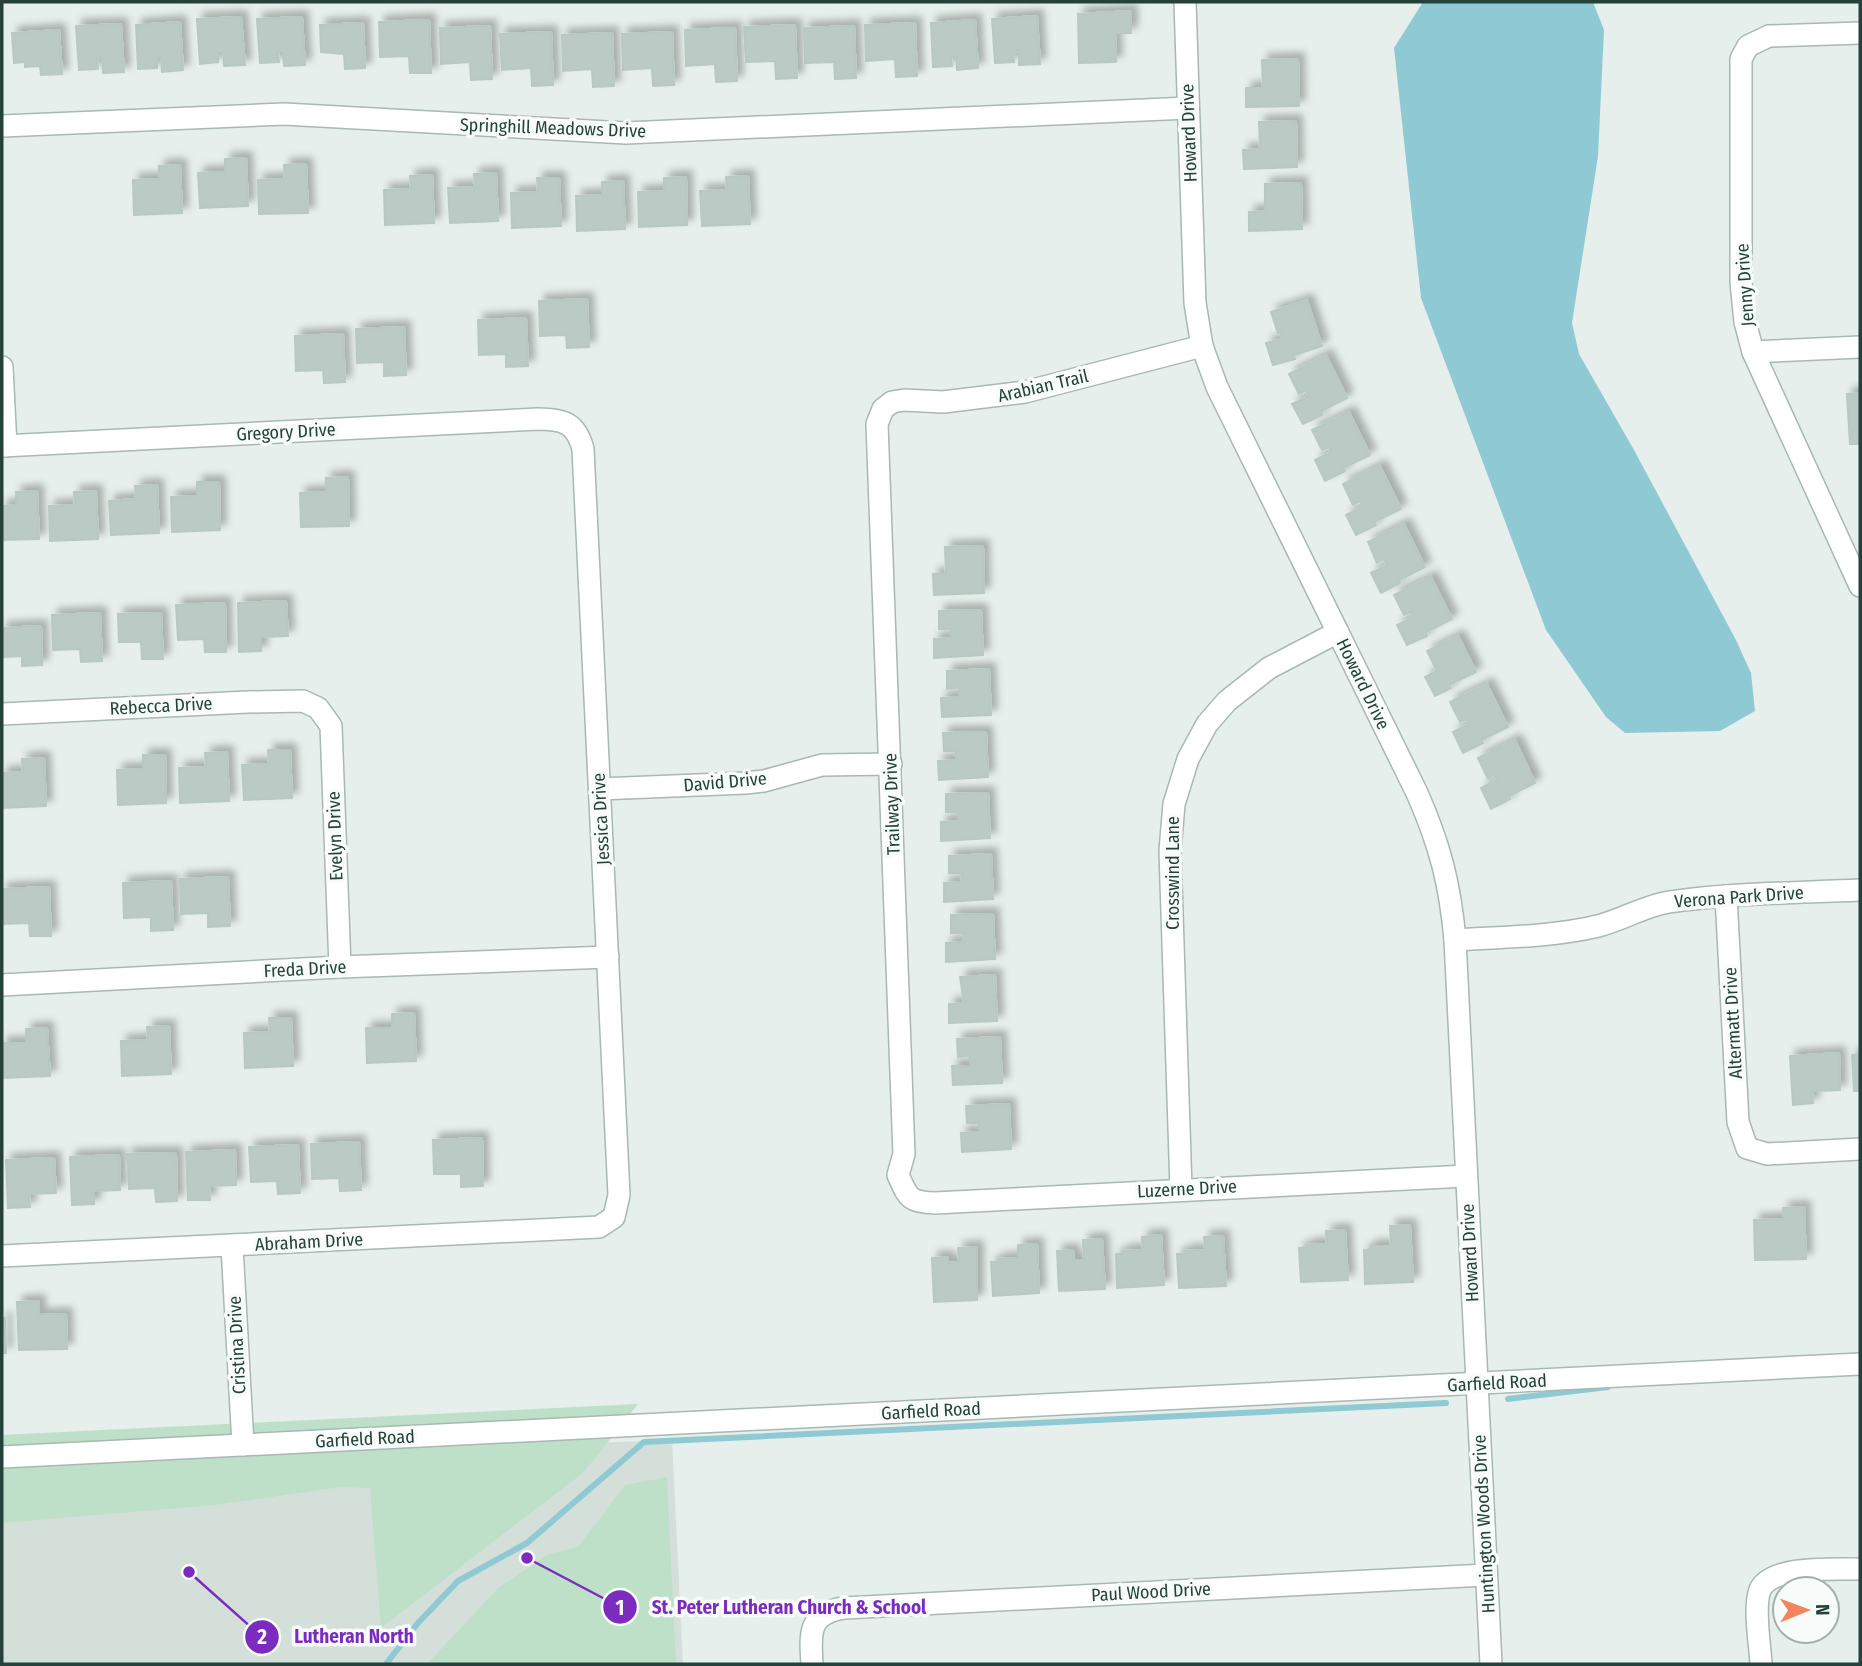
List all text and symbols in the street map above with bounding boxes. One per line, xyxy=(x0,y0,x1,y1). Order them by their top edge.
street label: Howard Drive xyxy=(1176,83,1202,183)
street label: Springhill Meadows Drive xyxy=(460,114,647,142)
street label: Jenny Drive xyxy=(1731,243,1759,327)
street label: Arabian Trail xyxy=(996,365,1091,407)
street label: Gregory Drive xyxy=(236,418,336,446)
street label: Howard Drive xyxy=(1332,635,1395,733)
street label: Rebecca Drive xyxy=(109,692,213,720)
street label: Trailway Drive xyxy=(879,752,905,855)
street label: David Drive xyxy=(683,767,768,797)
street label: Jessica Drive xyxy=(588,772,614,866)
street label: Evelyn Drive xyxy=(322,791,348,881)
street label: Crosswind Lane xyxy=(1162,816,1184,930)
street label: Verona Park Drive xyxy=(1674,881,1805,912)
street label: Freda Drive xyxy=(263,956,347,982)
street label: Altermatt Drive xyxy=(1719,967,1747,1079)
street label: Luzerne Drive xyxy=(1136,1175,1238,1203)
street label: Howard Drive xyxy=(1456,1203,1484,1303)
street label: Abraham Drive xyxy=(254,1228,364,1256)
street label: Cristina Drive xyxy=(223,1295,251,1395)
street label: Garfield Road xyxy=(1447,1369,1547,1397)
street label: Garfield Road xyxy=(881,1397,981,1425)
street label: Garfield Road xyxy=(315,1425,415,1453)
street label: Huntington Woods Drive xyxy=(1468,1434,1500,1614)
north arrow xyxy=(1771,1575,1841,1645)
street label: Paul Wood Drive xyxy=(1091,1578,1212,1606)
callout: St. Peter Lutheran Church & School xyxy=(603,1587,940,1627)
text: 1 xyxy=(616,1595,624,1621)
text: St. Peter Lutheran Church & School xyxy=(652,1596,927,1619)
text: N xyxy=(1811,1604,1834,1616)
callout: Lutheran North xyxy=(245,1617,428,1657)
text: 2 xyxy=(256,1624,267,1650)
text: Lutheran North xyxy=(294,1625,414,1648)

